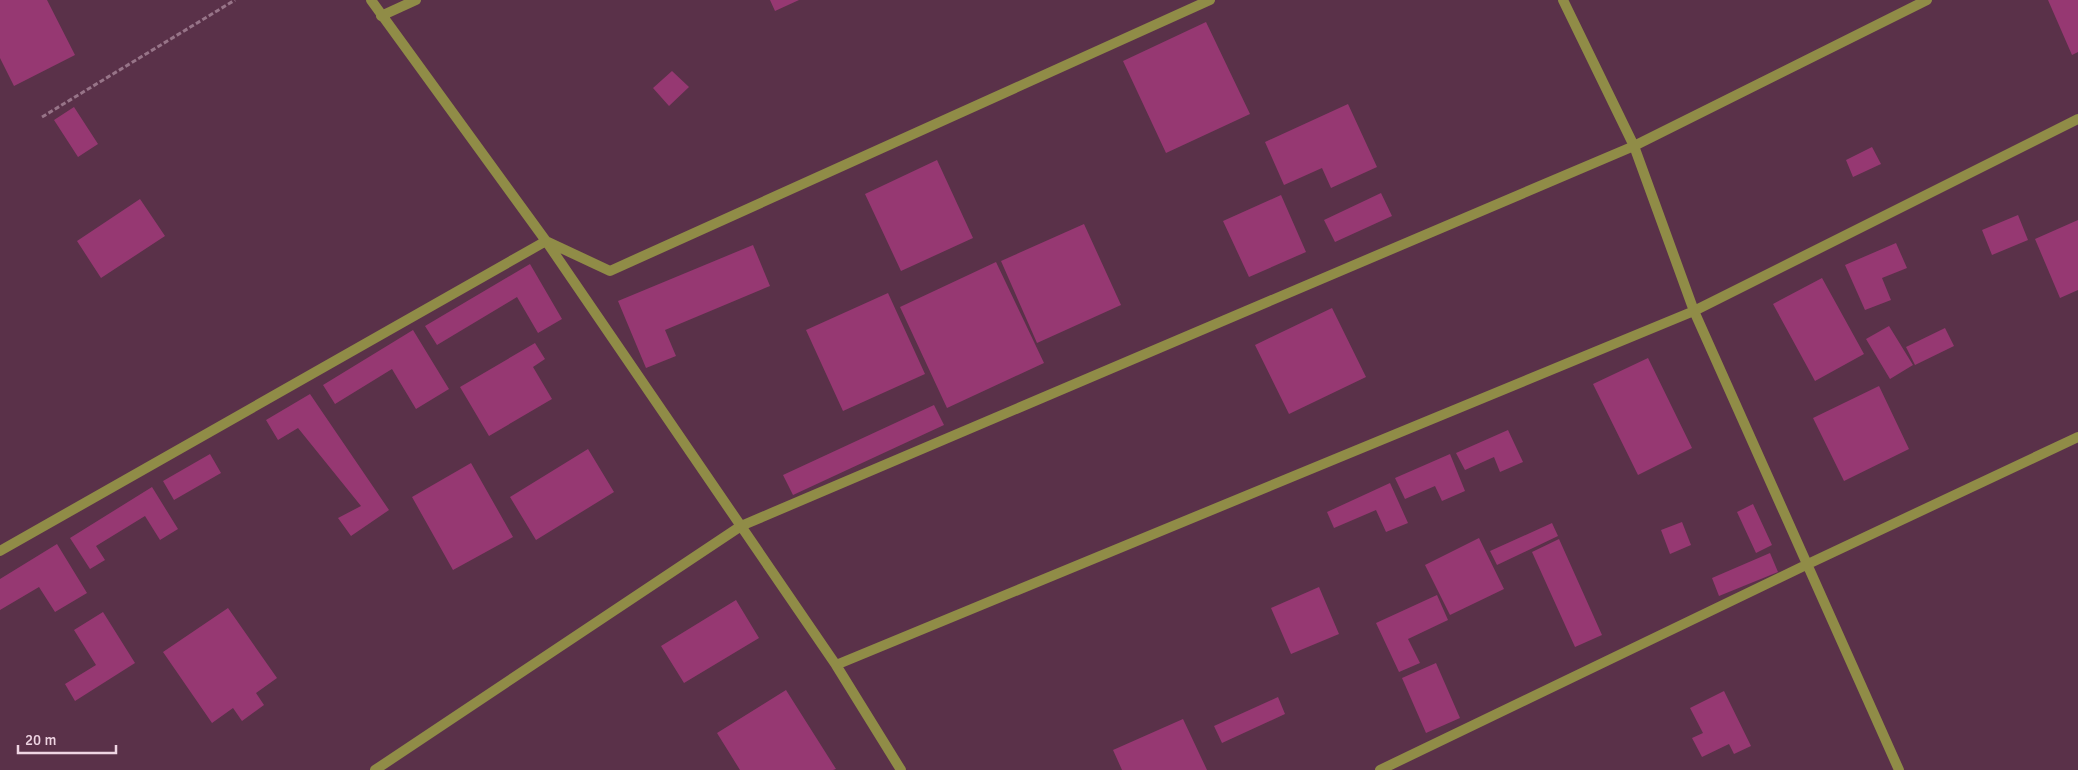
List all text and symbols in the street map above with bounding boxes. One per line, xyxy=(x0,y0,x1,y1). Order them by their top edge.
scale bar xyxy=(18,722,115,754)
text: 20 m xyxy=(25,731,56,749)

